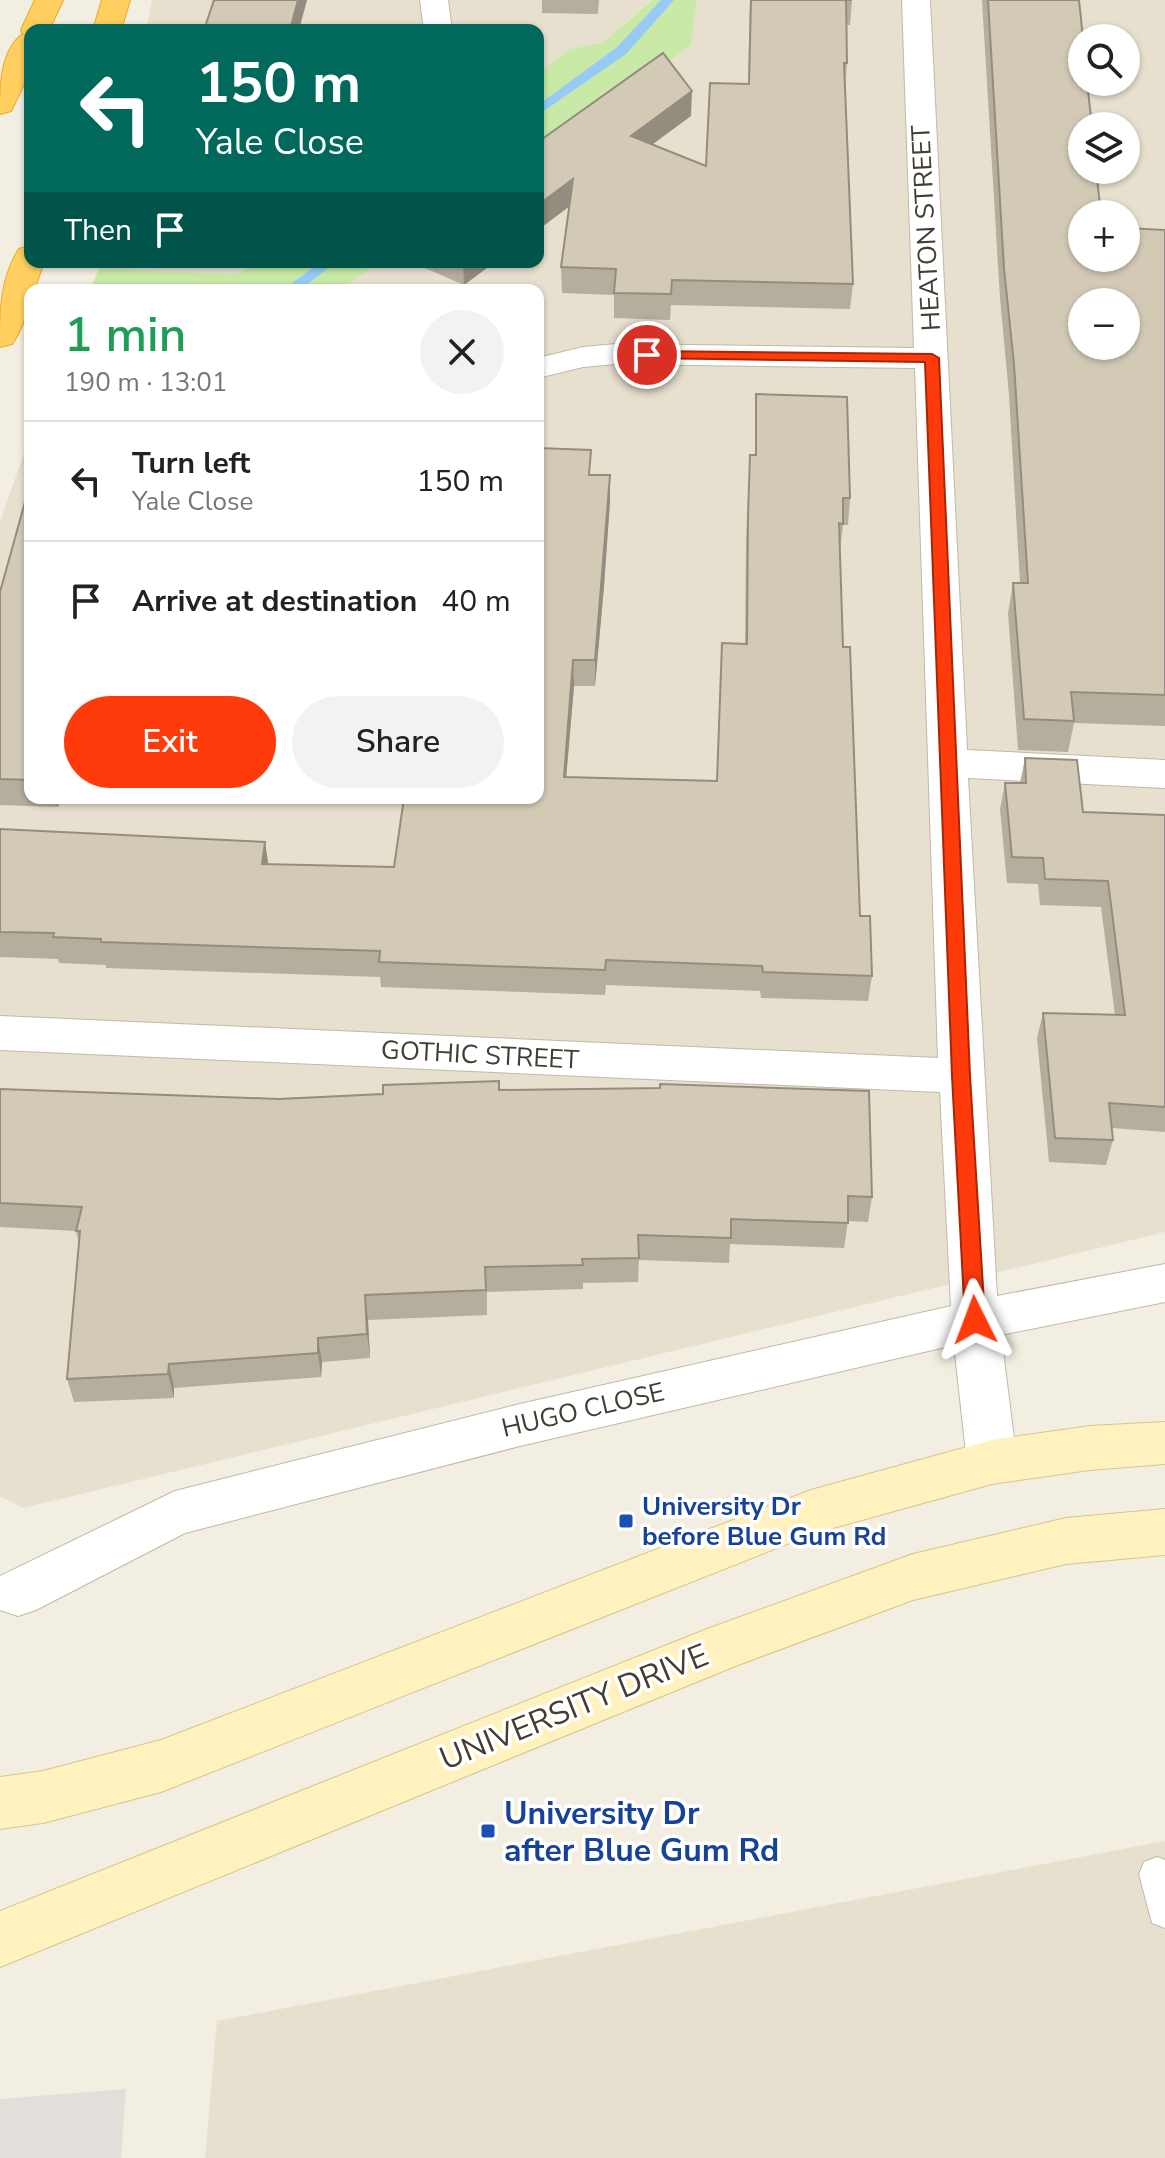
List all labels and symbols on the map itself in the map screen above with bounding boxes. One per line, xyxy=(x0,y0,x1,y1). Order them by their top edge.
street label: HEATON STREET xyxy=(903,124,949,332)
pin xyxy=(613,321,681,389)
street label: GOTHIC STREET xyxy=(380,1032,580,1078)
position arrow xyxy=(933,1278,1017,1362)
street label: HUGO CLOSE xyxy=(498,1374,668,1446)
place label: University Dr before Blue Gum Rd xyxy=(642,1489,886,1554)
marker: University Dr before Blue Gum Rd xyxy=(617,1512,635,1530)
street label: UNIVERSITY DRIVE xyxy=(433,1633,715,1781)
place label: University Dr after Blue Gum Rd xyxy=(504,1792,779,1872)
marker: University Dr after Blue Gum Rd xyxy=(479,1822,497,1840)

